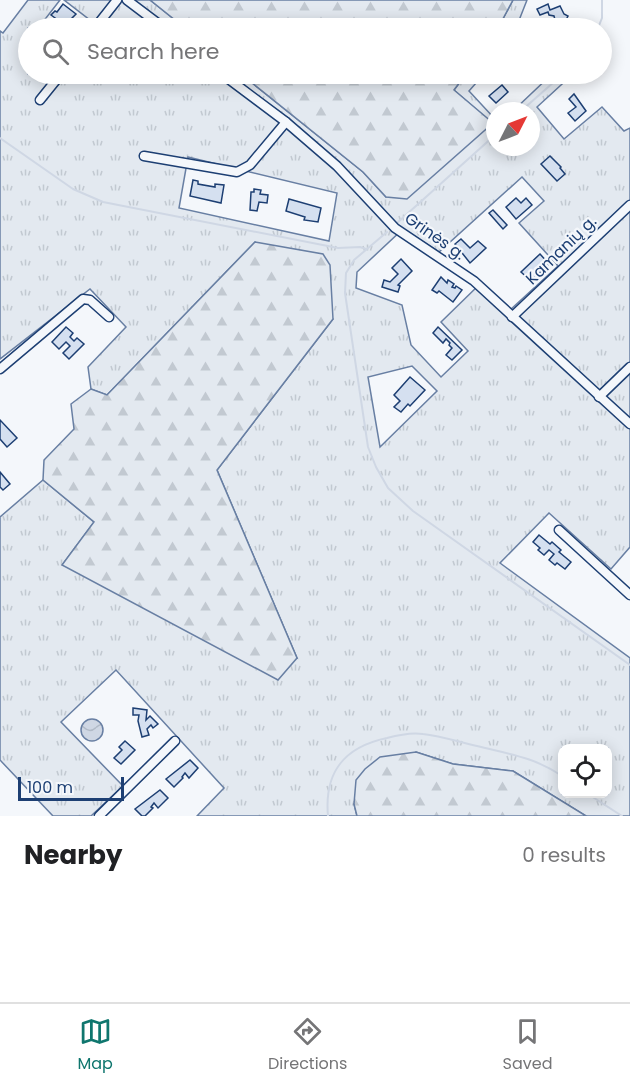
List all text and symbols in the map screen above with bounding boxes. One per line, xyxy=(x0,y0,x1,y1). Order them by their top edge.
search box xyxy=(18,18,612,84)
icon: search xyxy=(39,35,72,68)
text: Search here xyxy=(87,36,220,67)
north arrow xyxy=(486,102,540,156)
street label: Grinės g. xyxy=(400,207,470,265)
street label: Kamanių g. xyxy=(520,210,602,290)
map controls xyxy=(558,744,612,798)
button: locate xyxy=(558,744,612,798)
scale bar xyxy=(18,774,124,802)
text: 100 m xyxy=(27,776,73,799)
text: Nearby xyxy=(24,837,122,873)
text: 0 results xyxy=(522,841,606,869)
tab: Map xyxy=(78,1015,113,1076)
tab: Directions xyxy=(268,1015,347,1076)
tab: Saved xyxy=(503,1015,552,1076)

